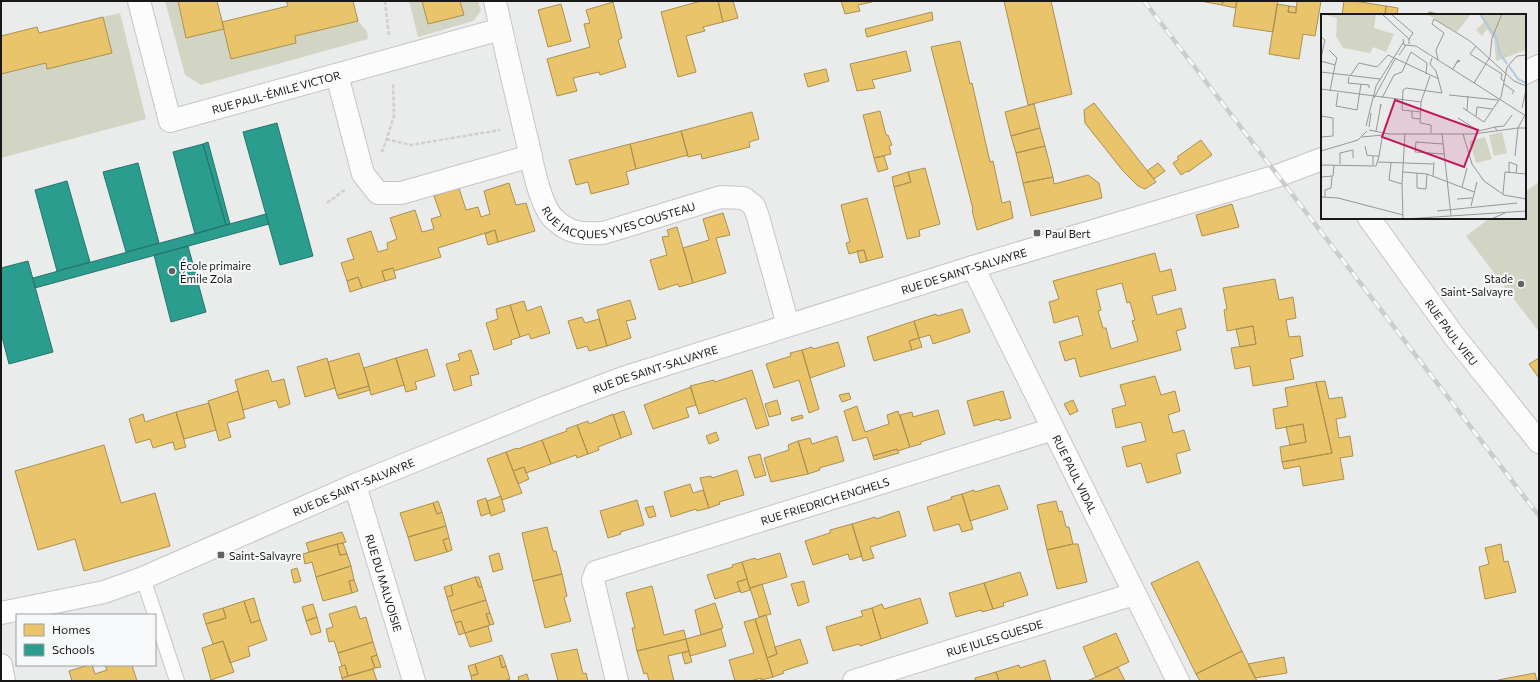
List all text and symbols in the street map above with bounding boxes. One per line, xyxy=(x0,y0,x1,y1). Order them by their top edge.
inset map xyxy=(1321,14,1526,219)
street label: RUE PAUL-ÉMILE VICTOR xyxy=(210,67,342,116)
street label: RUE JACQUES YVES COUSTEAU xyxy=(540,194,704,210)
text: RUE JACQUES YVES COUSTEAU xyxy=(540,199,697,240)
place label: Paul Bert xyxy=(1045,227,1091,240)
marker: Paul Bert xyxy=(1032,228,1042,238)
street label: RUE DE SAINT-SALVAYRE xyxy=(899,245,1028,296)
place label: École primaire Émile Zola xyxy=(180,258,251,285)
marker: École primaire Émile Zola xyxy=(167,266,177,276)
place label: Stade Saint-Salvayre xyxy=(1441,272,1513,298)
marker: Stade Saint-Salvayre xyxy=(1516,279,1526,289)
street label: RUE PAUL VIEU xyxy=(1423,297,1481,367)
street label: RUE DE SAINT-SALVAYRE xyxy=(591,342,719,395)
street label: RUE PAUL VIDAL xyxy=(1051,432,1100,516)
street label: RUE DE SAINT-SALVAYRE xyxy=(290,455,416,518)
street label: RUE FRIEDRICH ENGHELS xyxy=(759,474,891,527)
street label: RUE DU MALVOISIE xyxy=(364,532,405,633)
place label: Saint-Salvayre xyxy=(229,549,302,562)
marker: Saint-Salvayre xyxy=(216,550,226,560)
legend xyxy=(16,614,156,666)
street label: RUE JULES GUESDE xyxy=(945,616,1044,658)
text: Homes xyxy=(52,622,90,636)
text: Schools xyxy=(52,642,95,656)

